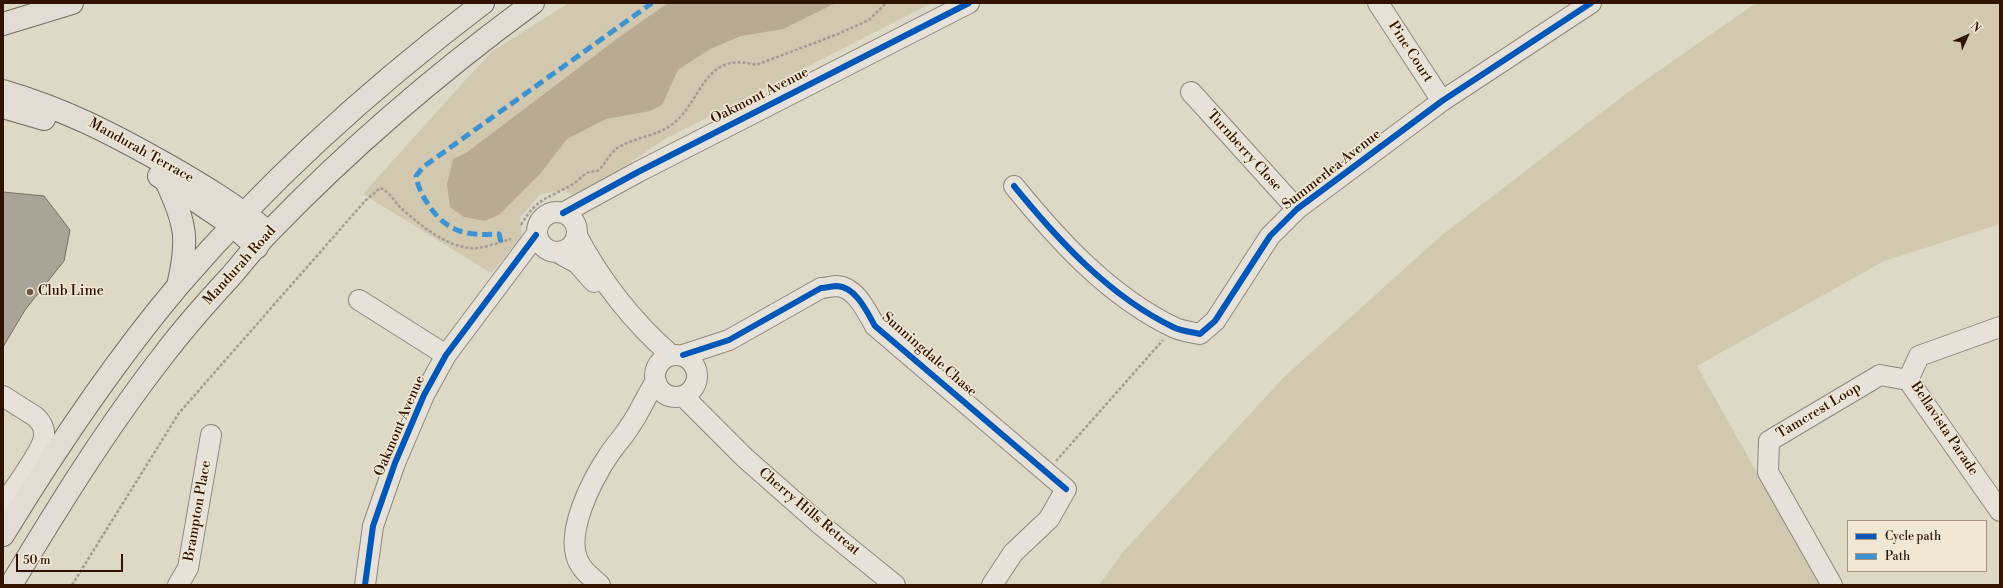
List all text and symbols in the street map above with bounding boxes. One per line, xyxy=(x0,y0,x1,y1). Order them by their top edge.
north arrow xyxy=(1947,16,1987,56)
street label: Pine Court xyxy=(1384,18,1436,86)
text: N xyxy=(1967,19,1984,36)
street label: Oakmont Avenue xyxy=(708,64,812,128)
street label: Turnberry Close xyxy=(1203,107,1285,195)
street label: Mandurah Terrace xyxy=(86,115,196,187)
street label: Summerlea Avenue xyxy=(1279,126,1385,214)
street label: Mandurah Road xyxy=(200,223,280,309)
place label: Club Lime xyxy=(38,284,104,300)
marker: Club Lime xyxy=(25,287,35,297)
street label: Sunningdale Chase xyxy=(878,309,980,401)
street label: Oakmont Avenue xyxy=(371,373,429,479)
street label: Tamcrest Loop xyxy=(1774,379,1864,443)
street label: Bellavista Parade xyxy=(1907,379,1981,479)
street label: Brampton Place xyxy=(181,459,215,563)
street label: Cherry Hills Retreat xyxy=(755,465,863,559)
legend xyxy=(1847,520,1987,572)
text: Cycle path xyxy=(1885,529,1941,544)
scale bar xyxy=(18,546,125,572)
text: Path xyxy=(1885,549,1910,564)
text: 50 m xyxy=(23,553,51,568)

